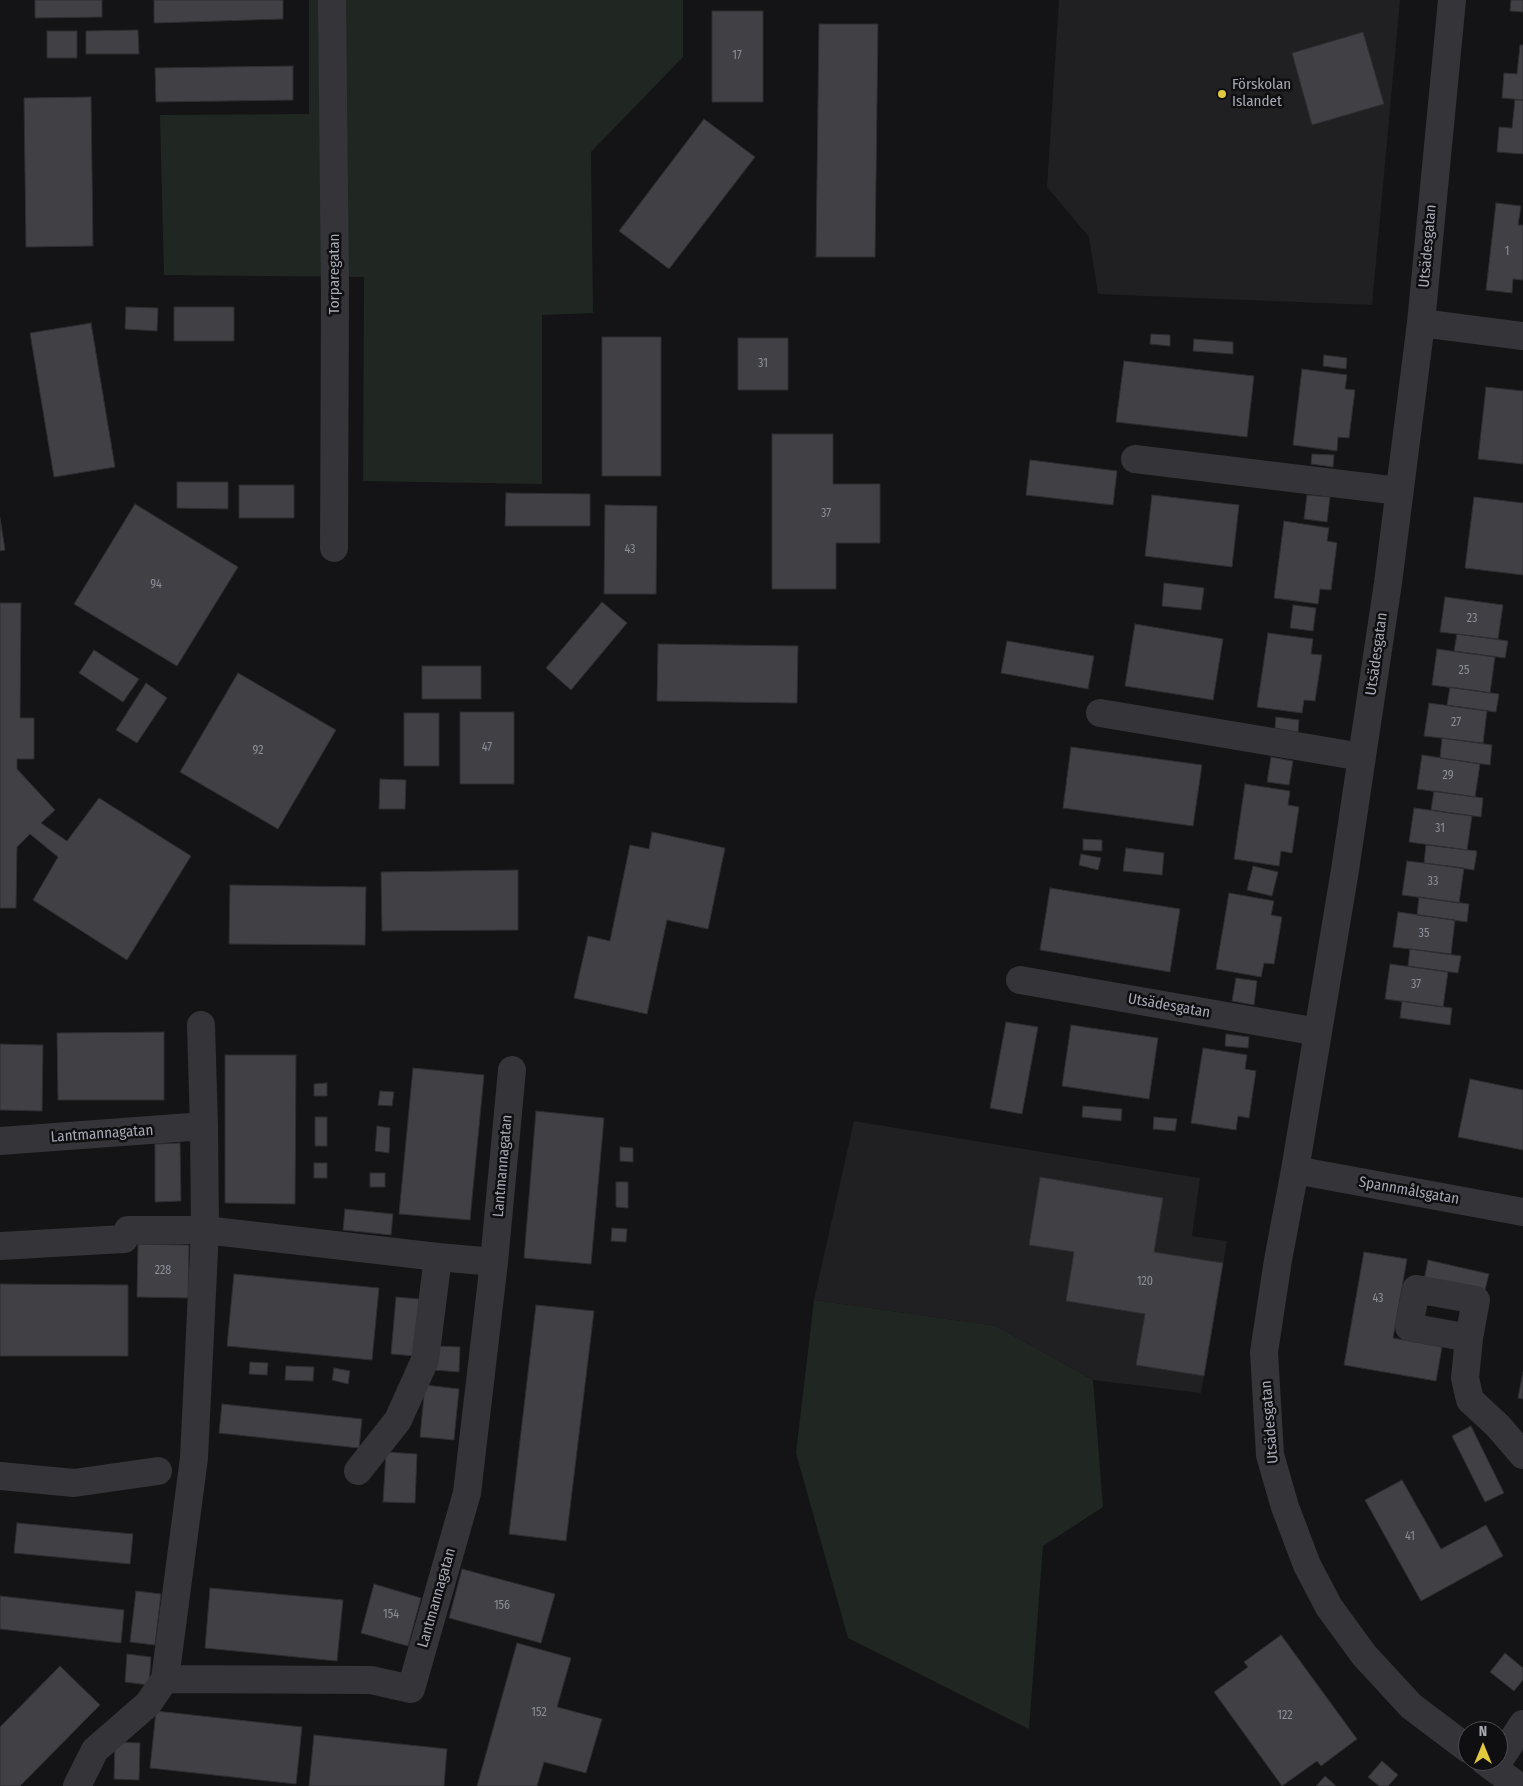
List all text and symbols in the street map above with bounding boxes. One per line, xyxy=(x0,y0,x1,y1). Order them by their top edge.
house number: 17 xyxy=(732,49,742,63)
place label: Förskolan Islandet xyxy=(1232,76,1291,111)
marker: Förskolan Islandet xyxy=(1216,88,1228,100)
street label: Utsädesgatan xyxy=(1415,204,1441,288)
street label: Torparegatan xyxy=(326,234,344,314)
house number: 1 xyxy=(1505,245,1509,259)
house number: 31 xyxy=(758,357,768,371)
house number: 37 xyxy=(821,507,831,521)
house number: 43 xyxy=(624,543,636,557)
house number: 94 xyxy=(150,578,162,592)
street label: Utsädesgatan xyxy=(1362,611,1392,697)
house number: 23 xyxy=(1467,612,1477,626)
house number: 25 xyxy=(1459,664,1469,678)
house number: 27 xyxy=(1451,716,1461,730)
house number: 47 xyxy=(482,741,492,755)
house number: 92 xyxy=(253,744,263,758)
house number: 29 xyxy=(1442,769,1454,783)
house number: 31 xyxy=(1435,822,1445,836)
house number: 33 xyxy=(1428,875,1438,889)
house number: 35 xyxy=(1419,927,1429,941)
house number: 37 xyxy=(1411,978,1421,992)
street label: Utsädesgatan xyxy=(1126,990,1212,1022)
street label: Lantmannagatan xyxy=(490,1114,516,1218)
street label: Lantmannagatan xyxy=(50,1121,154,1147)
street label: Spannmålsgatan xyxy=(1357,1173,1461,1209)
house number: 228 xyxy=(155,1264,171,1278)
house number: 120 xyxy=(1137,1275,1153,1289)
house number: 43 xyxy=(1372,1292,1384,1306)
street label: Utsädesgatan xyxy=(1257,1380,1283,1464)
house number: 41 xyxy=(1405,1530,1415,1544)
street label: Lantmannagatan xyxy=(414,1546,460,1650)
house number: 156 xyxy=(494,1599,510,1613)
house number: 154 xyxy=(383,1608,399,1622)
house number: 152 xyxy=(531,1706,547,1720)
house number: 122 xyxy=(1277,1709,1293,1723)
north arrow xyxy=(1458,1721,1508,1771)
text: N xyxy=(1479,1723,1487,1740)

